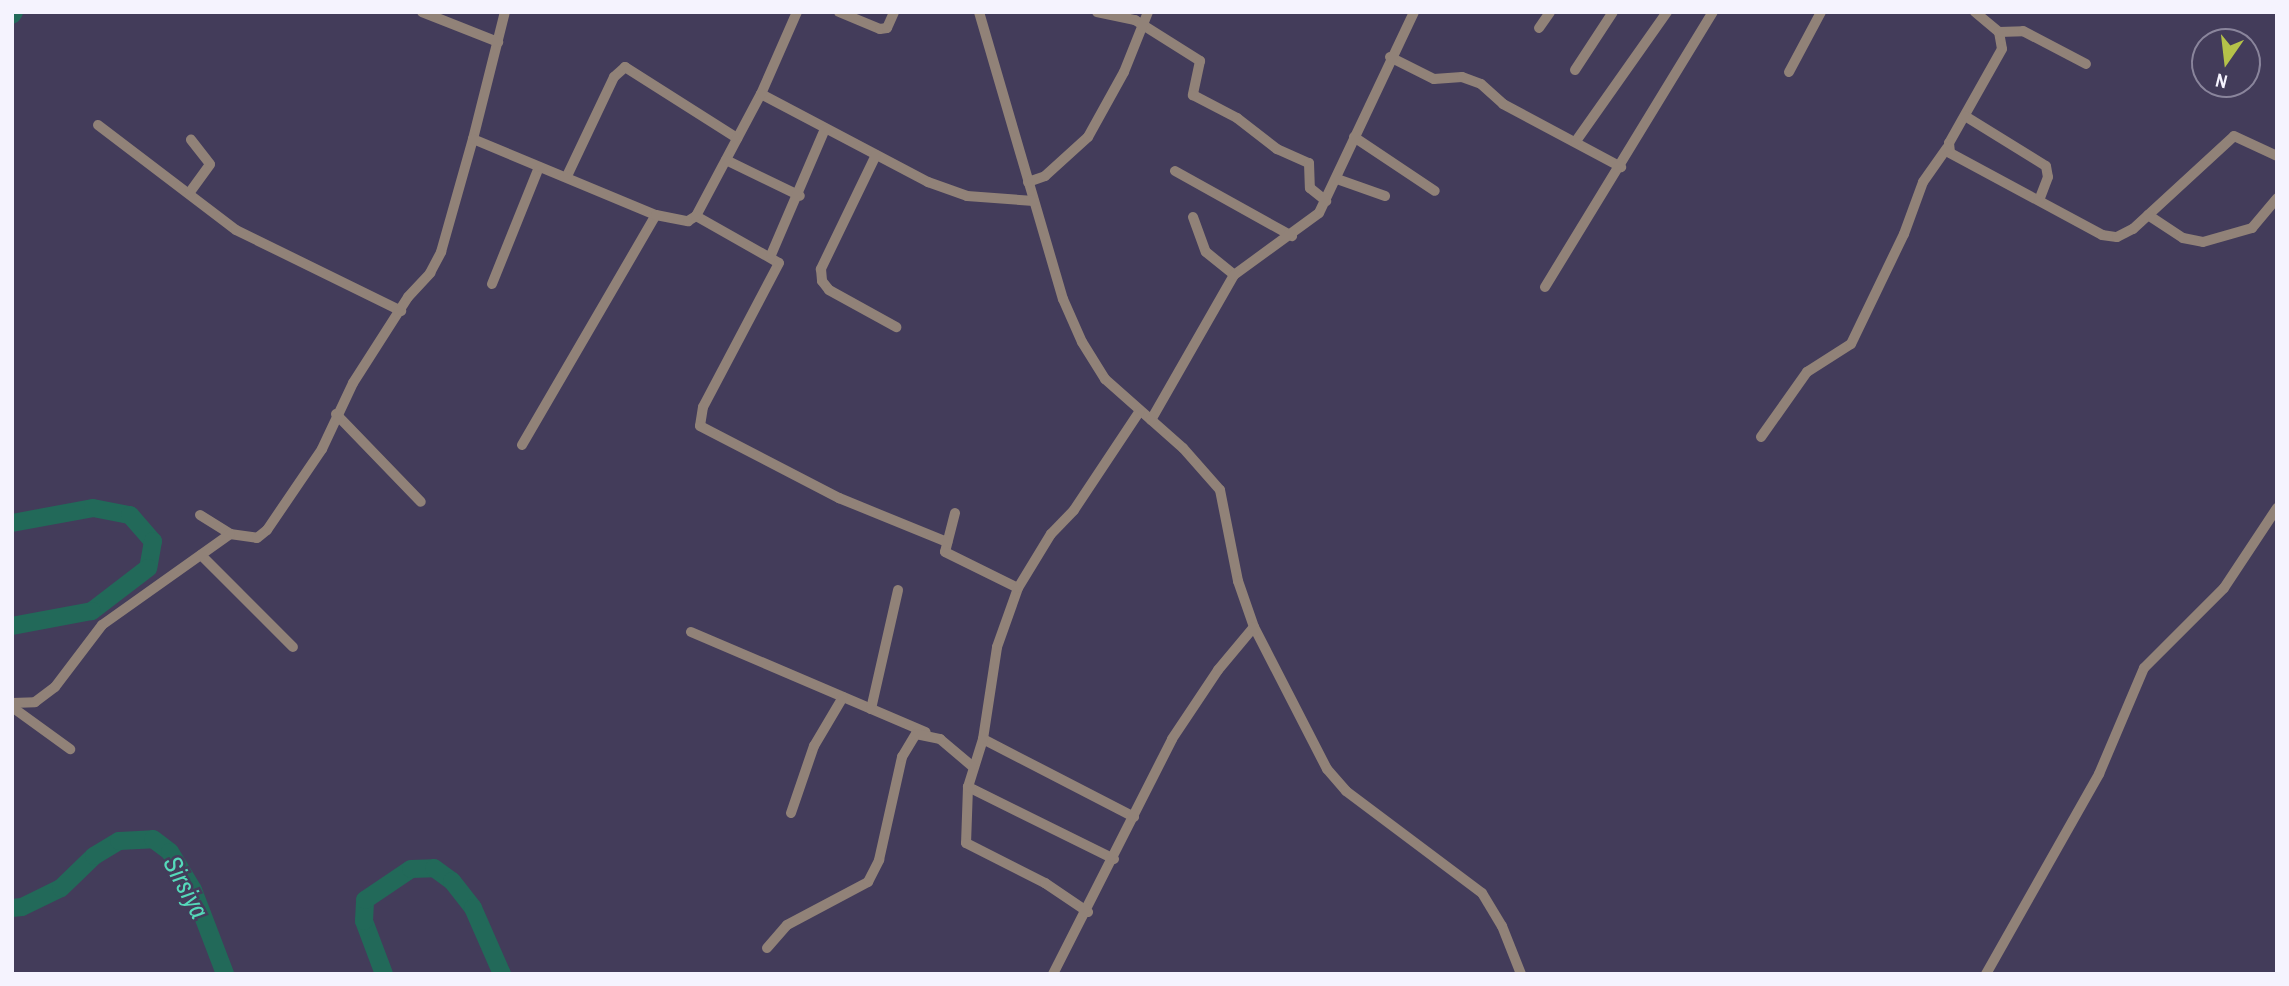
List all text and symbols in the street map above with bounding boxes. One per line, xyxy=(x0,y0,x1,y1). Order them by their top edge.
north arrow xyxy=(2191,28,2261,98)
text: N xyxy=(2213,67,2230,95)
water label: Sirsiya xyxy=(157,850,215,924)

